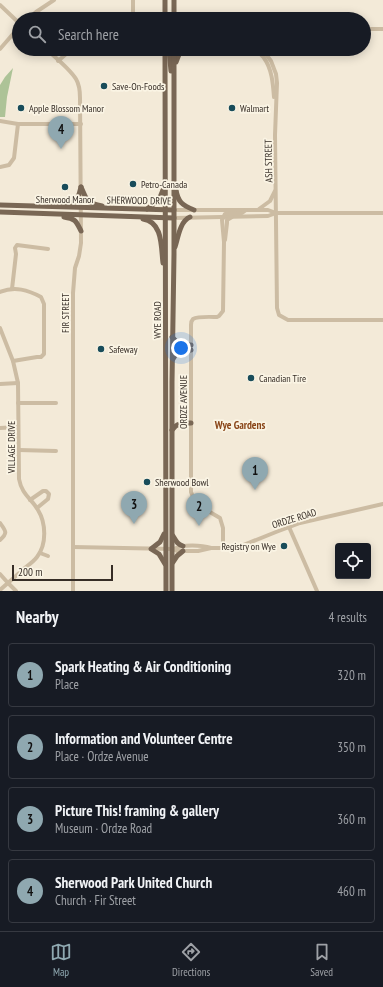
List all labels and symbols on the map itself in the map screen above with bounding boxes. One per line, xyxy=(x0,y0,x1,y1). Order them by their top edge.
place label: Save-On-Foods xyxy=(112,80,165,93)
marker: Save-On-Foods xyxy=(99,81,109,91)
place label: Apple Blossom Manor xyxy=(29,102,104,115)
place label: Walmart xyxy=(240,102,269,115)
marker: Apple Blossom Manor xyxy=(16,103,26,113)
marker: Walmart xyxy=(227,103,237,113)
pin: 4 xyxy=(48,116,74,149)
street label: ASH STREET xyxy=(262,139,275,183)
place label: Petro-Canada xyxy=(141,178,187,191)
marker: Petro-Canada xyxy=(128,179,138,189)
marker: Sherwood Manor xyxy=(60,182,70,192)
place label: Sherwood Manor xyxy=(36,193,94,206)
street label: SHERWOOD DRIVE xyxy=(107,193,171,208)
street label: FIR STREET xyxy=(59,292,72,333)
street label: WYE ROAD xyxy=(151,301,164,339)
your location xyxy=(171,338,191,358)
place label: Safeway xyxy=(109,343,138,356)
marker: Safeway xyxy=(96,344,106,354)
place label: Canadian Tire xyxy=(259,372,306,385)
marker: Canadian Tire xyxy=(246,373,256,383)
street label: ORDZE AVENUE xyxy=(177,375,190,429)
district label: Wye Gardens xyxy=(214,418,265,432)
street label: VILLAGE DRIVE xyxy=(5,421,18,474)
pin: 1 xyxy=(242,457,268,490)
place label: Sherwood Bowl xyxy=(155,476,209,489)
marker: Sherwood Bowl xyxy=(142,477,152,487)
pin: 3 xyxy=(121,491,147,524)
pin: 2 xyxy=(186,493,212,526)
street label: ORDZE ROAD xyxy=(270,506,318,531)
place label: Registry on Wye xyxy=(221,540,276,553)
marker: Registry on Wye xyxy=(279,541,289,551)
scale bar xyxy=(12,563,113,582)

